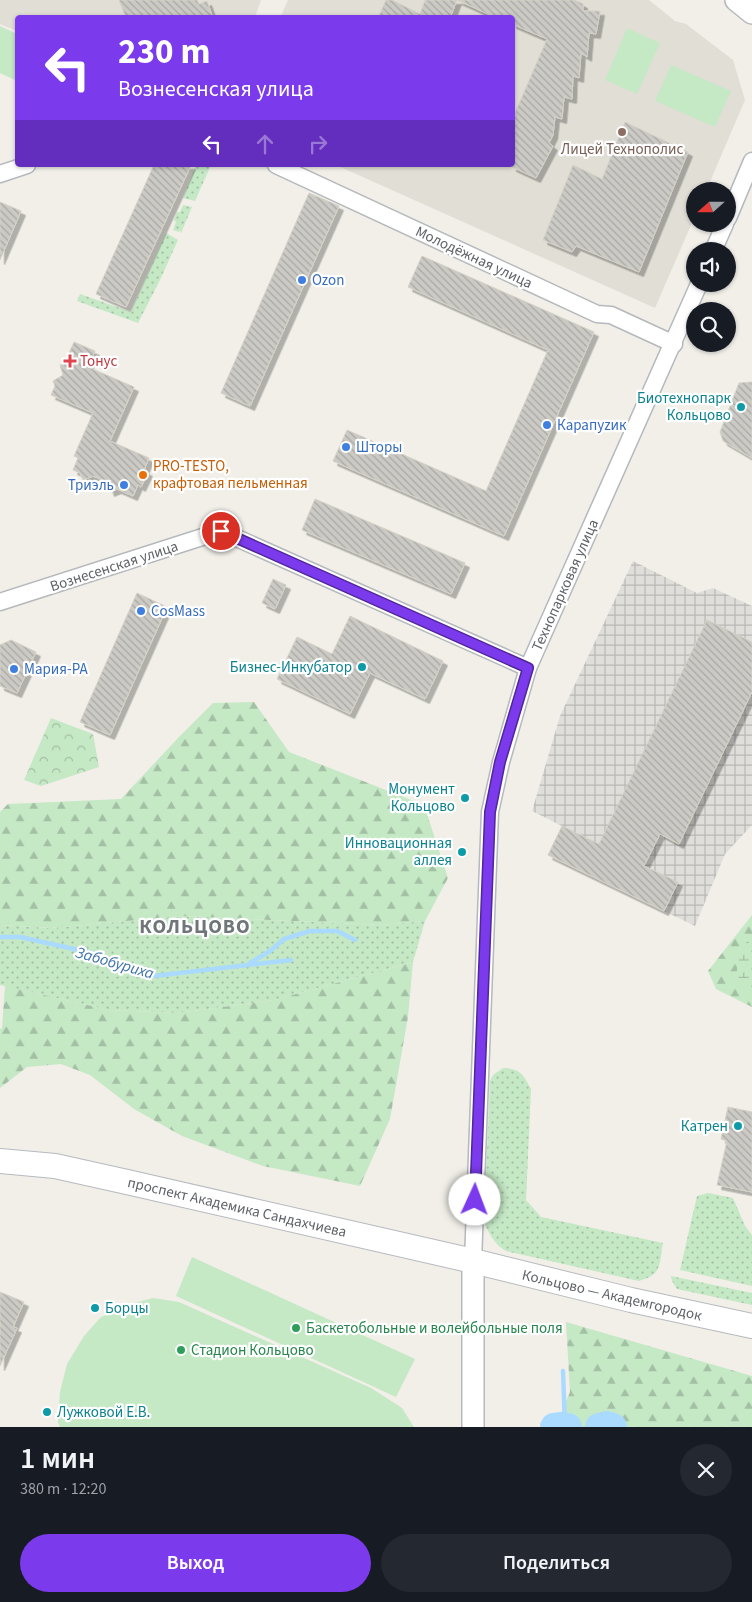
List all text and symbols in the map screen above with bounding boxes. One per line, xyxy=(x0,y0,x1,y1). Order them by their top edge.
text: 230 m xyxy=(118,27,210,77)
icon: left xyxy=(35,35,100,100)
text: Вознесенская улица xyxy=(118,73,314,105)
marker: Лицей Технополис xyxy=(616,126,628,138)
icon: left xyxy=(198,130,226,158)
icon: ahead xyxy=(251,130,279,158)
icon: right xyxy=(304,130,332,158)
place label: Лицей Технополис xyxy=(561,139,683,160)
north arrow xyxy=(686,182,736,232)
map controls xyxy=(686,182,736,352)
street label: Молодёжная улица xyxy=(412,221,536,294)
button: sound xyxy=(686,242,736,292)
place label: Ozon xyxy=(312,270,344,291)
marker: Ozon xyxy=(296,274,308,286)
button: search xyxy=(686,302,736,352)
place label: Тонус xyxy=(80,351,118,372)
marker: Тонус xyxy=(64,355,76,367)
place label: Биотехнопарк Кольцово xyxy=(637,388,732,426)
marker: Биотехнопарк Кольцово xyxy=(735,401,747,413)
place label: Карапуzик xyxy=(557,415,627,436)
marker: Карапуzик xyxy=(541,419,553,431)
place label: Шторы xyxy=(356,437,402,458)
marker: Шторы xyxy=(340,441,352,453)
place label: PRO-TESTO, крафтовая пельменная xyxy=(153,456,308,494)
marker: PRO-TESTO, крафтовая пельменная xyxy=(137,469,149,481)
place label: Триэль xyxy=(68,475,114,496)
marker: Триэль xyxy=(118,479,130,491)
pin xyxy=(200,510,242,552)
street label: Технопарковая улица xyxy=(527,516,604,654)
icon: arrive xyxy=(207,517,235,545)
street label: Вознесенская улица xyxy=(47,536,181,597)
place label: CosMass xyxy=(151,601,205,622)
marker: CosMass xyxy=(135,605,147,617)
place label: Бизнес-Инкубатор xyxy=(230,657,352,678)
place label: Мария-РА xyxy=(24,659,88,680)
marker: Бизнес-Инкубатор xyxy=(356,661,368,673)
marker: Мария-РА xyxy=(8,663,20,675)
place label: Монумент Кольцово xyxy=(388,779,455,817)
marker: Монумент Кольцово xyxy=(459,792,471,804)
place label: Инновационная аллея xyxy=(345,833,452,871)
marker: Инновационная аллея xyxy=(456,846,468,858)
district label: КОЛЬЦОВО xyxy=(139,913,251,941)
water label: Забобуриха xyxy=(73,941,157,985)
place label: Катрен xyxy=(681,1116,728,1137)
marker: Катрен xyxy=(732,1120,744,1132)
street label: проспект Академика Сандахчиева xyxy=(125,1172,348,1243)
position arrow xyxy=(448,1173,500,1225)
street label: Кольцово — Академгородок xyxy=(520,1265,704,1327)
place label: Борцы xyxy=(105,1298,149,1319)
marker: Борцы xyxy=(89,1302,101,1314)
place label: Баскетобольные и волейбольные поля xyxy=(306,1318,563,1339)
marker: Баскетобольные и волейбольные поля xyxy=(290,1322,302,1334)
place label: Стадион Кольцово xyxy=(191,1340,314,1361)
marker: Стадион Кольцово xyxy=(175,1344,187,1356)
place label: Лужковой Е.В. xyxy=(57,1402,150,1423)
marker: Лужковой Е.В. xyxy=(41,1406,53,1418)
text: 1 мин xyxy=(20,1437,95,1480)
button: close xyxy=(680,1444,732,1496)
text: 380 m · 12:20 xyxy=(20,1478,107,1500)
button: Выход xyxy=(20,1534,371,1592)
button: Поделиться xyxy=(381,1534,732,1592)

